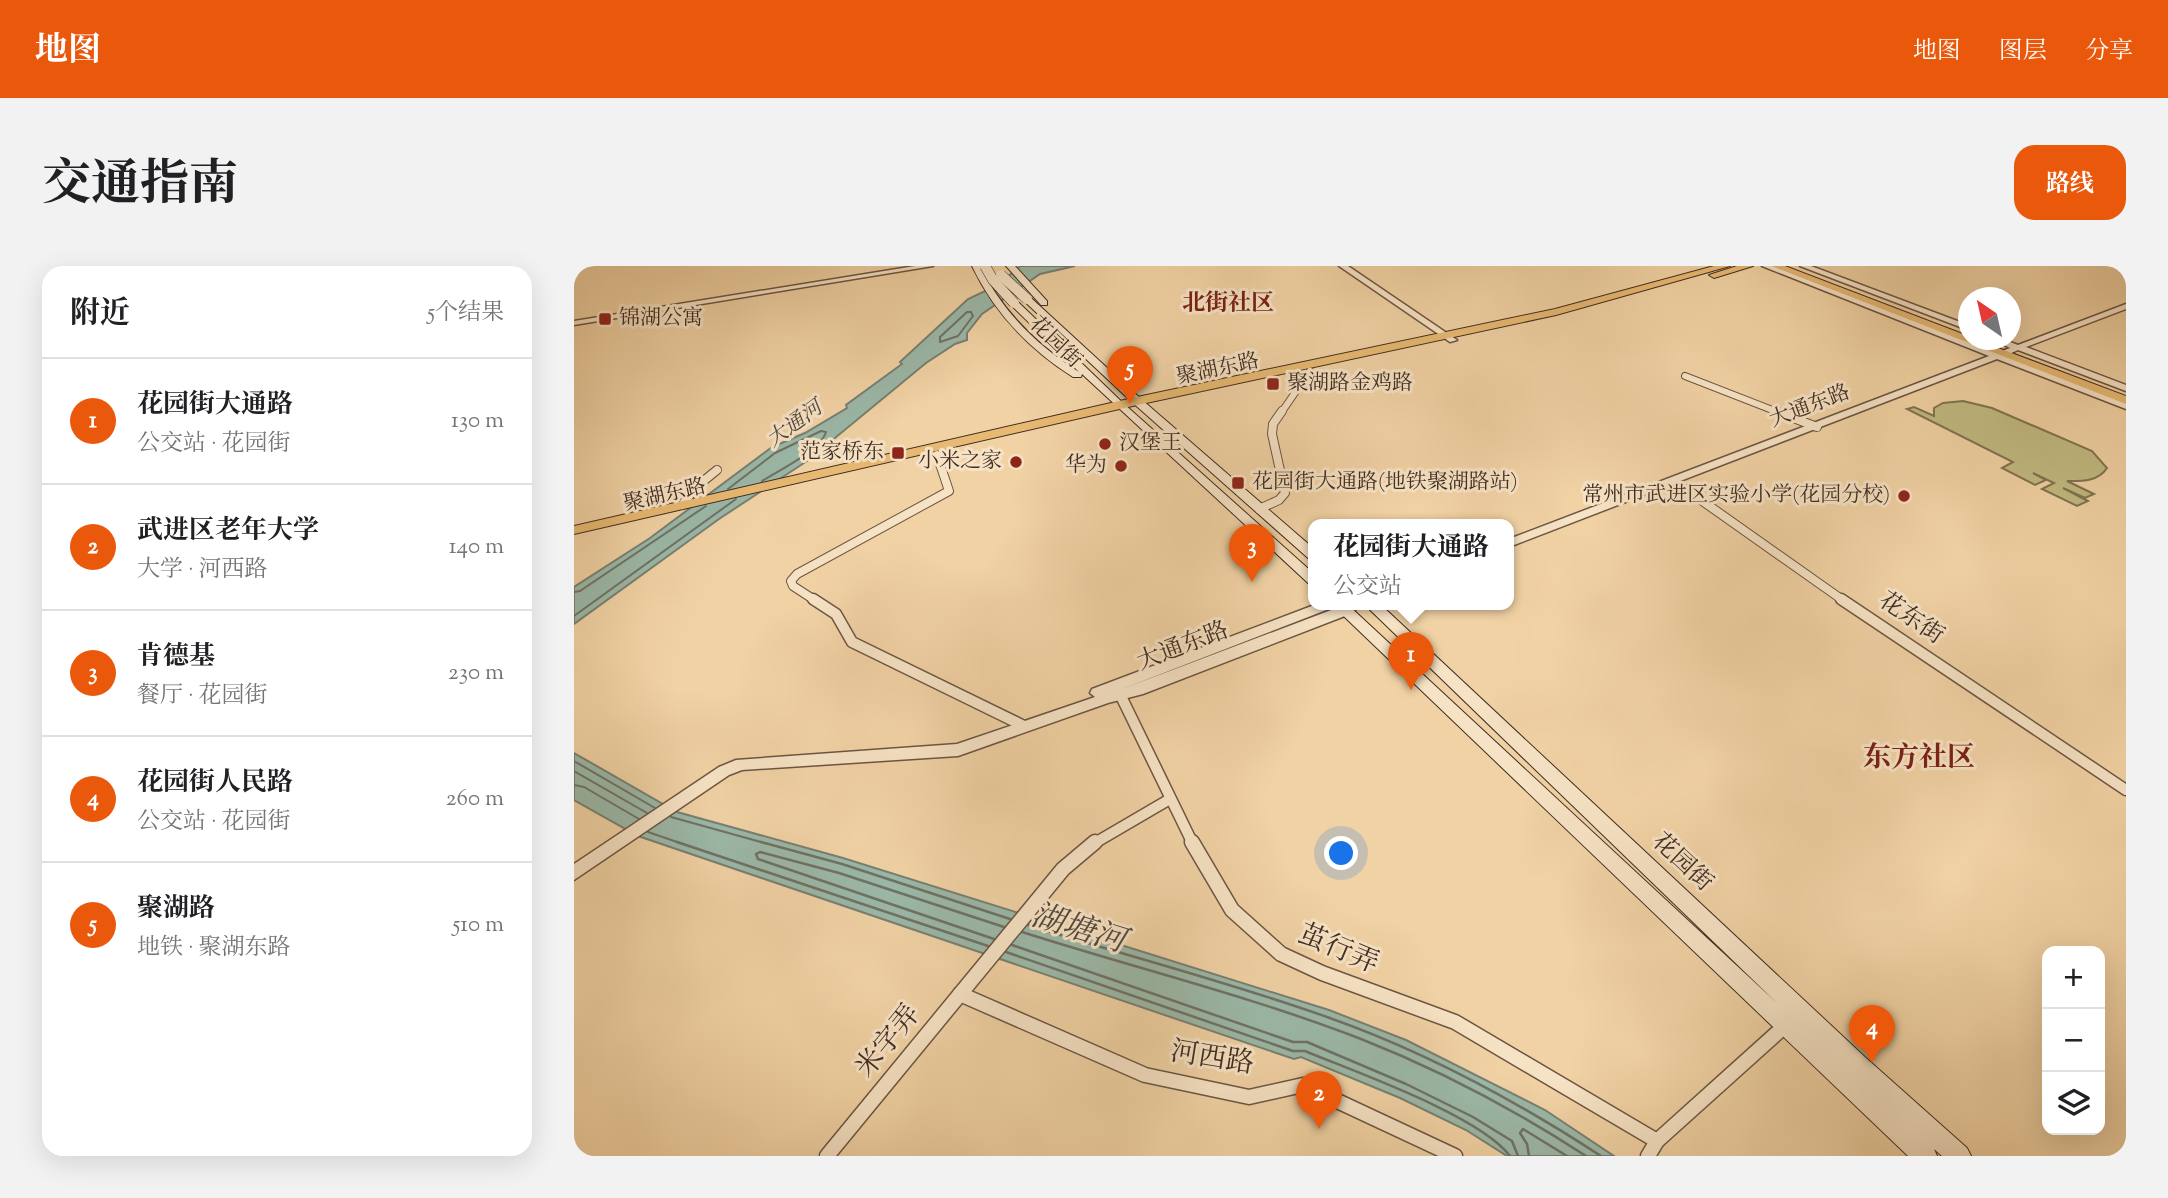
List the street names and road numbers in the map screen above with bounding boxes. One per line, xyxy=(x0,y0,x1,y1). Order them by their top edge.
street label: 花园街 xyxy=(1022,310,1088,376)
street label: 聚湖东路 xyxy=(1174,347,1262,393)
street label: 大通东路 xyxy=(1765,378,1855,436)
street label: 聚湖东路 xyxy=(621,472,709,520)
street label: 花东街 xyxy=(1872,585,1950,653)
street label: 大通东路 xyxy=(1132,614,1234,680)
street label: 花园街 xyxy=(1644,826,1720,900)
street label: 茧行弄 xyxy=(1292,915,1384,985)
street label: 米字弄 xyxy=(847,997,931,1087)
street label: 河西路 xyxy=(1167,1033,1257,1085)

